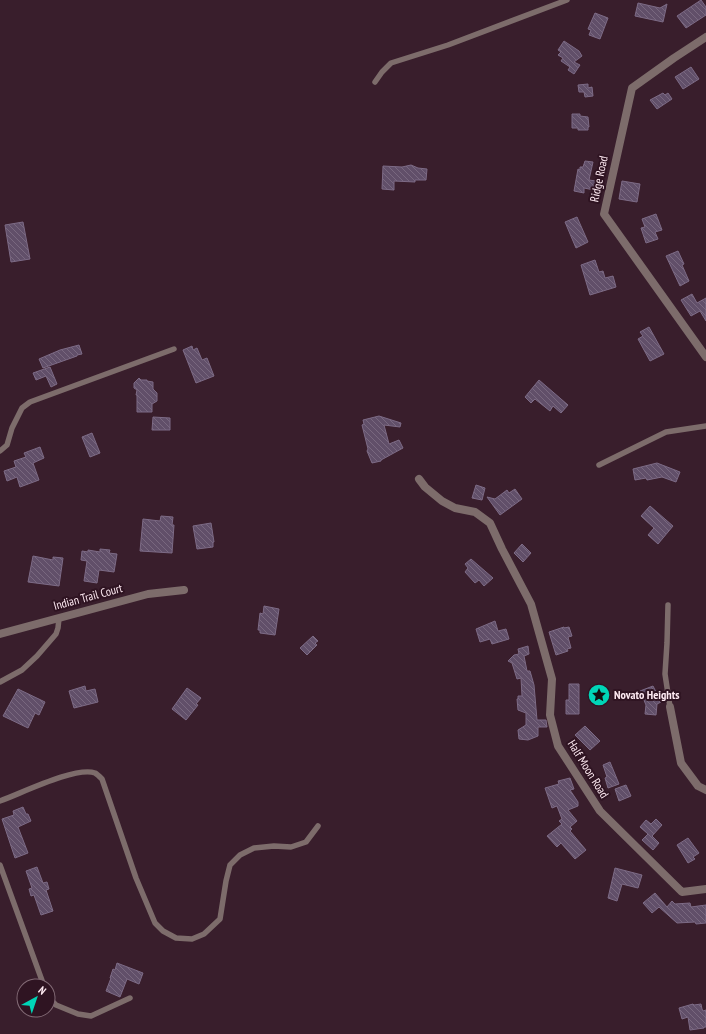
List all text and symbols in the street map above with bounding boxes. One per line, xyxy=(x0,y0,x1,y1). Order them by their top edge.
street label: Ridge Road xyxy=(586,154,611,203)
street label: Indian Trail Court xyxy=(52,580,125,613)
place icon: Novato Heights xyxy=(586,682,612,708)
place label: Novato Heights xyxy=(614,687,679,702)
street label: Half Moon Road xyxy=(565,737,612,801)
north arrow xyxy=(16,978,56,1018)
text: N xyxy=(36,983,49,998)

